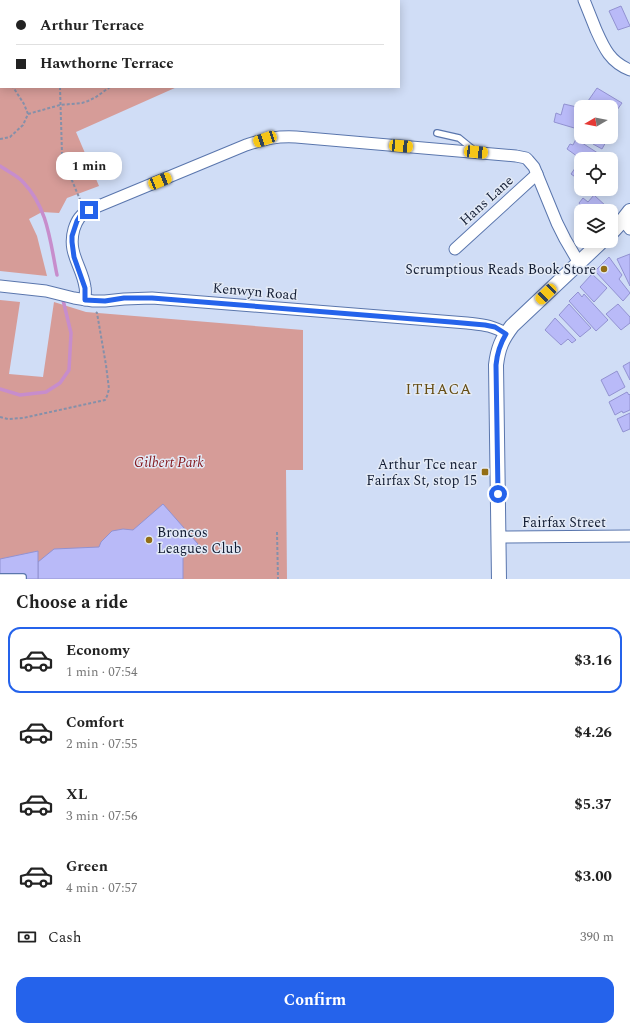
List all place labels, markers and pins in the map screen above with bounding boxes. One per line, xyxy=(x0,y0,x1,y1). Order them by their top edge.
place label: Scrumptious Reads Book Store xyxy=(405,259,596,280)
marker: Scrumptious Reads Book Store xyxy=(599,264,609,274)
place label: Arthur Tce near Fairfax St, stop 15 xyxy=(366,454,477,491)
marker: Arthur Tce near Fairfax St, stop 15 xyxy=(480,467,490,477)
place label: Broncos Leagues Club xyxy=(157,522,241,559)
marker: Broncos Leagues Club xyxy=(144,535,154,545)

